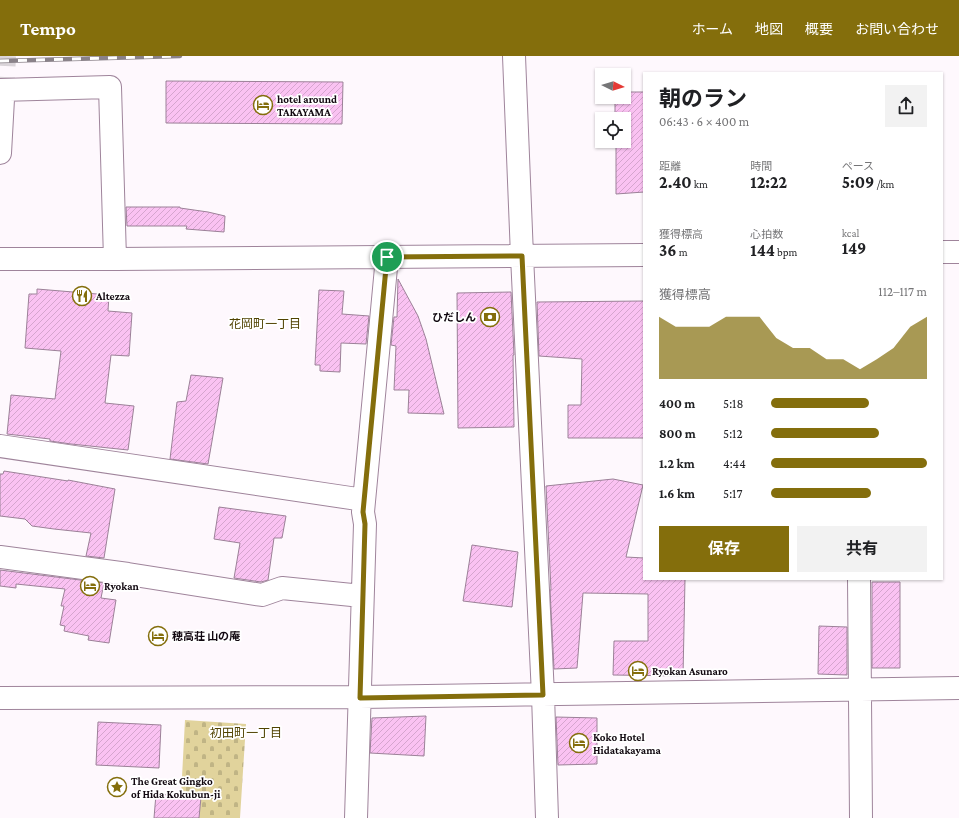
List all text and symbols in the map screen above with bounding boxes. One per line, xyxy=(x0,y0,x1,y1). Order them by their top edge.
text: Tempo xyxy=(20,18,76,39)
text: ホーム xyxy=(691,21,733,37)
text: 地図 xyxy=(755,21,783,37)
text: 概要 xyxy=(805,21,833,37)
text: お問い合わせ xyxy=(855,21,939,37)
north arrow xyxy=(595,68,631,104)
map controls xyxy=(595,68,631,148)
button: share xyxy=(885,85,927,127)
text: 朝のラン xyxy=(659,86,747,111)
place label: hotel around TAKAYAMA xyxy=(277,93,337,118)
hotel icon: hotel around TAKAYAMA xyxy=(252,94,274,116)
button: locate xyxy=(595,112,631,148)
text: 06:43 · 6 × 400 m xyxy=(659,114,749,129)
text: 距離 xyxy=(659,160,681,172)
text: 時間 xyxy=(750,160,772,172)
text: ペース xyxy=(842,160,874,172)
text: 2.40 xyxy=(659,173,692,192)
text: 12:22 xyxy=(750,173,787,192)
text: 5:09 xyxy=(842,173,874,192)
text: km xyxy=(692,178,708,190)
text: /km xyxy=(874,178,894,190)
text: kcal xyxy=(842,227,859,239)
text: 獲得標高 xyxy=(659,228,703,240)
text: 心拍数 xyxy=(750,228,783,240)
text: 149 xyxy=(842,239,866,258)
pin xyxy=(370,240,404,274)
text: 36 xyxy=(659,241,677,260)
text: 144 xyxy=(750,241,775,260)
icon: arrive xyxy=(376,246,398,268)
text: m xyxy=(677,246,688,258)
text: bpm xyxy=(775,246,797,258)
text: 112–117 m xyxy=(878,284,927,299)
restaurant icon: Altezza xyxy=(71,285,93,307)
text: 獲得標高 xyxy=(659,287,711,302)
place label: Altezza xyxy=(95,290,131,302)
bank icon: ひだしん xyxy=(479,306,501,328)
place label: ひだしん xyxy=(432,311,476,323)
district label: 花岡町一丁目 xyxy=(229,317,301,331)
text: 400 m xyxy=(659,396,695,411)
text: 5:18 xyxy=(723,396,743,411)
text: 800 m xyxy=(659,426,696,441)
text: 5:12 xyxy=(723,426,743,441)
text: 1.2 km xyxy=(659,456,695,471)
text: 4:44 xyxy=(723,456,746,471)
text: 1.6 km xyxy=(659,486,695,501)
text: 5:17 xyxy=(723,486,742,501)
button: 保存 xyxy=(659,526,789,572)
button: 共有 xyxy=(797,526,927,572)
hotel icon: Ryokan xyxy=(79,575,101,597)
place label: Ryokan xyxy=(104,580,140,592)
hotel icon: 穂高荘 山の庵 xyxy=(147,625,169,647)
place label: 穂高荘 山の庵 xyxy=(172,630,241,642)
hotel icon: Ryokan Asunaro xyxy=(627,660,649,682)
place label: Ryokan Asunaro xyxy=(652,665,728,677)
district label: 初田町一丁目 xyxy=(210,726,282,740)
place label: Koko Hotel Hidatakayama xyxy=(593,731,662,756)
hotel icon: Koko Hotel Hidatakayama xyxy=(568,732,590,754)
place label: The Great Gingko of Hida Kokubun-ji xyxy=(131,775,221,801)
place icon: The Great Gingko of Hida Kokubun-ji xyxy=(106,776,128,798)

